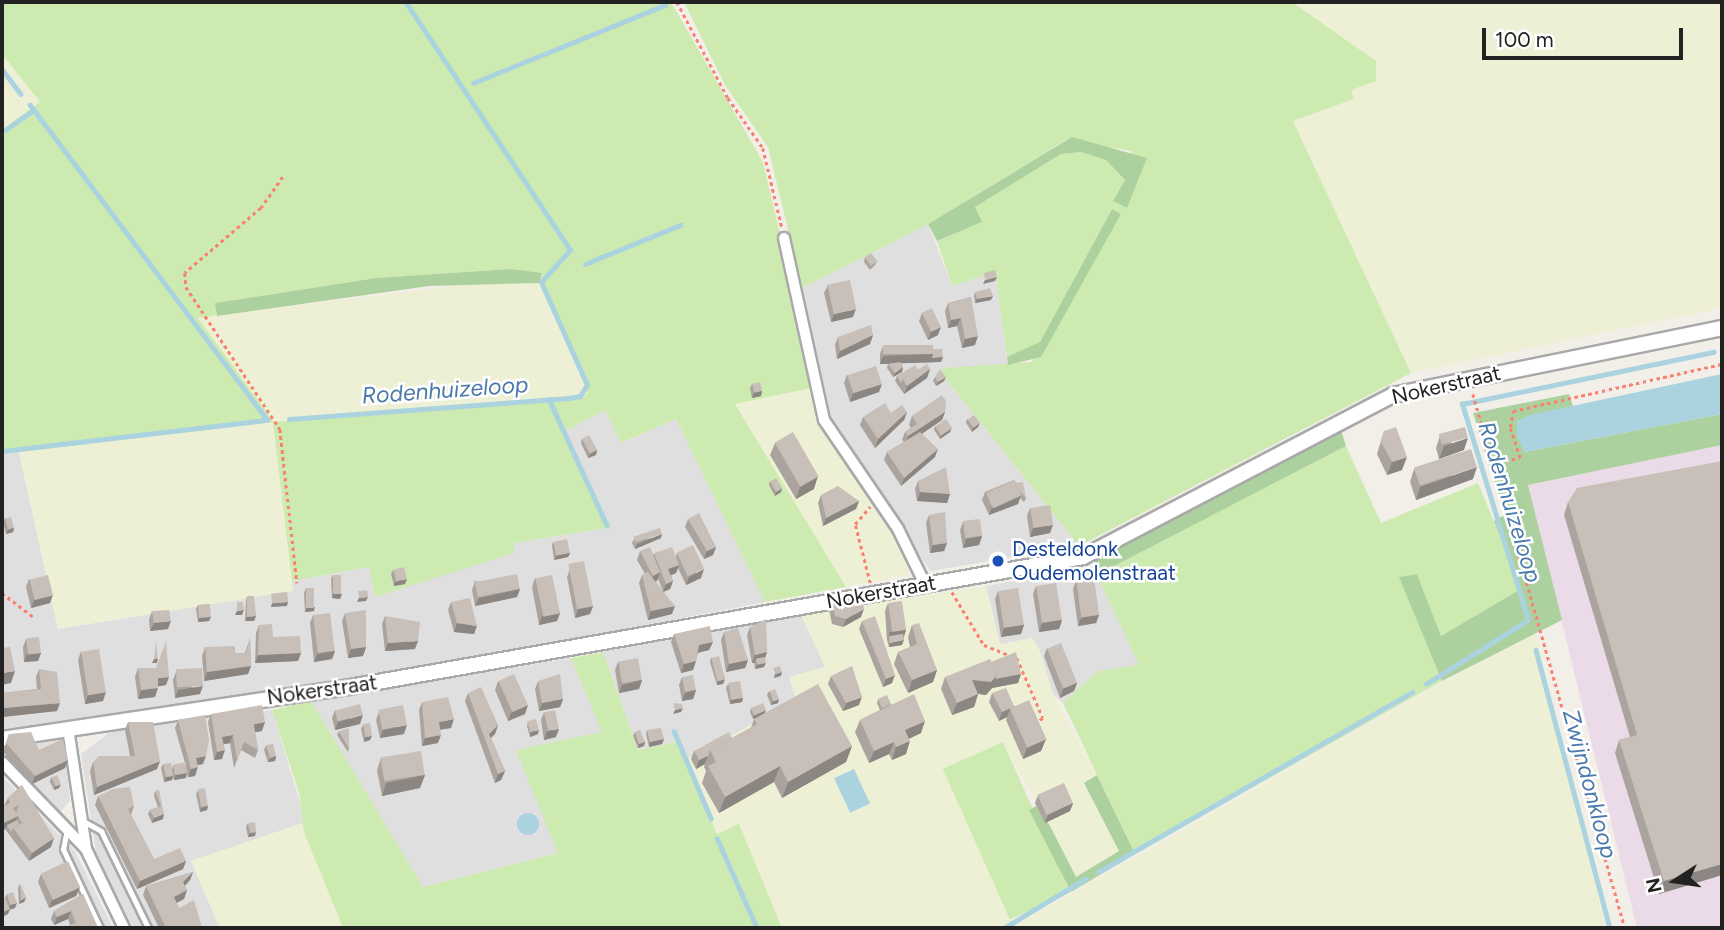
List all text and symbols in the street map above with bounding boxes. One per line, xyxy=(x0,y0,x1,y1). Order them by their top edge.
scale bar xyxy=(1486,14,1687,58)
text: 100 m xyxy=(1495,27,1554,52)
street label: Nokerstraat xyxy=(1389,360,1503,410)
water label: Rodenhuizeloop xyxy=(361,370,529,410)
water label: Rodenhuizeloop xyxy=(1472,418,1548,586)
place label: Desteldonk Oudemolenstraat xyxy=(1012,536,1176,586)
marker: Desteldonk Oudemolenstraat xyxy=(990,553,1006,569)
street label: Nokerstraat xyxy=(824,570,938,614)
street label: Nokerstraat xyxy=(265,670,379,710)
water label: Zwijndonkloop xyxy=(1557,706,1623,862)
north arrow xyxy=(1640,846,1710,916)
text: N xyxy=(1641,876,1667,895)

